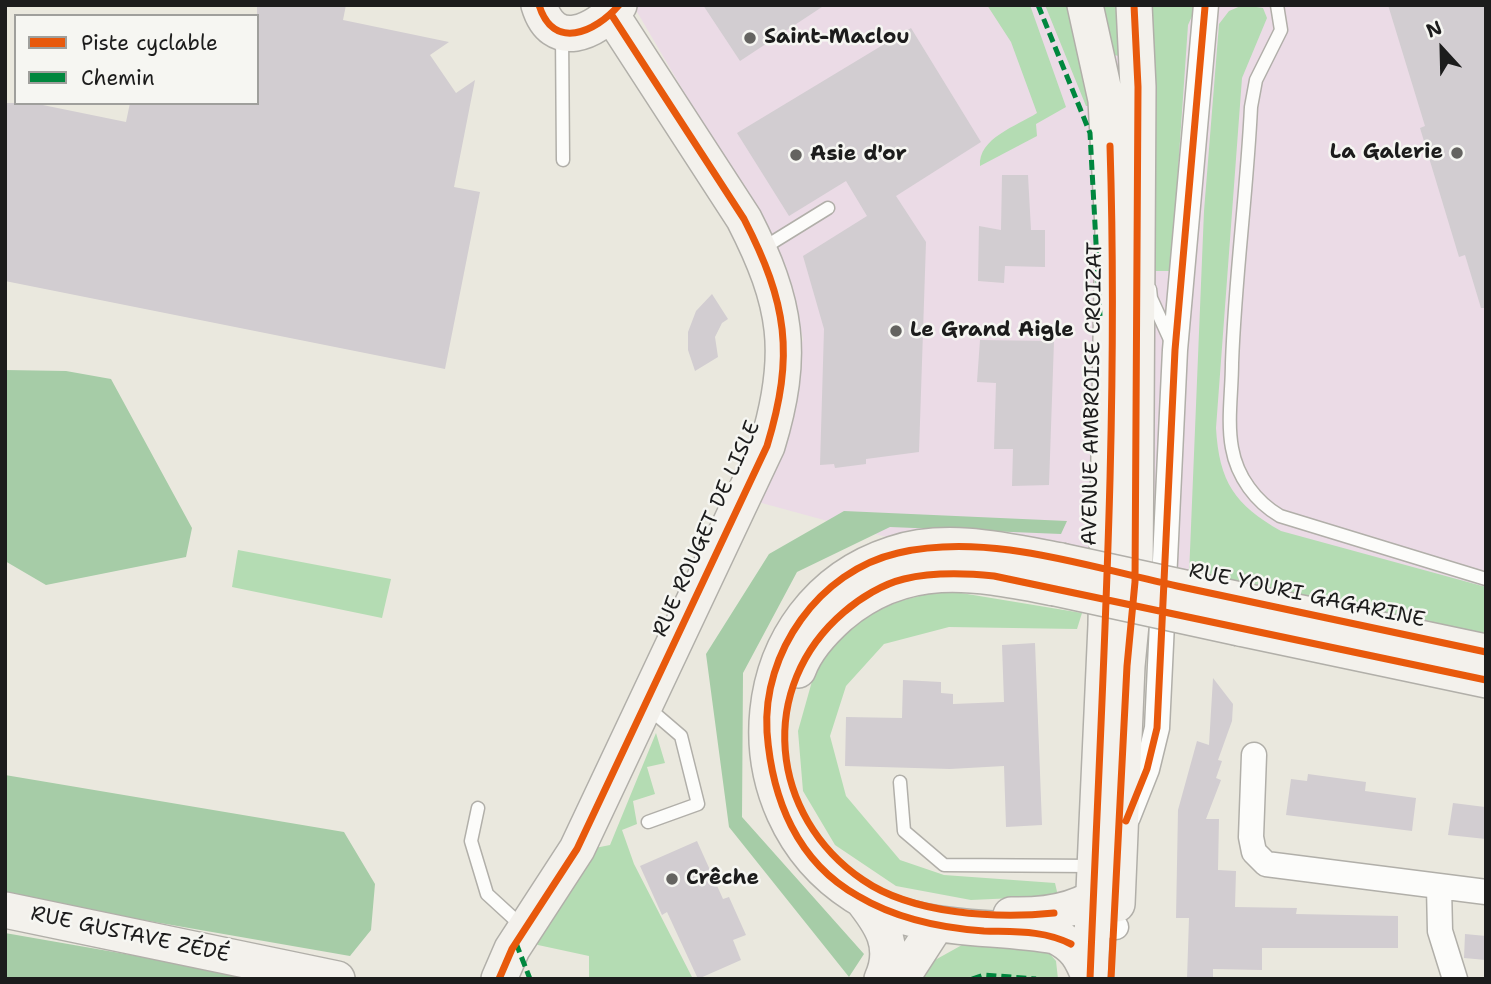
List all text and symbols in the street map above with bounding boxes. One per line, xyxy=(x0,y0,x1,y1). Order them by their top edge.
legend xyxy=(14,14,259,105)
north arrow xyxy=(1407,14,1477,84)
text: N xyxy=(1422,15,1446,43)
place label: Saint-Maclou xyxy=(764,25,910,51)
text: Piste cyclable xyxy=(81,29,218,57)
marker: Saint-Maclou xyxy=(742,30,758,46)
text: Chemin xyxy=(81,64,155,92)
place label: La Galerie xyxy=(1330,140,1443,166)
place label: Asie d'or xyxy=(810,142,907,168)
marker: La Galerie xyxy=(1449,145,1465,161)
marker: Asie d'or xyxy=(788,147,804,163)
street label: AVENUE AMBROISE CROIZAT xyxy=(1078,242,1108,546)
place label: Le Grand Aigle xyxy=(910,318,1074,344)
marker: Le Grand Aigle xyxy=(888,323,904,339)
street label: RUE ROUGET DE LISLE xyxy=(648,417,766,641)
street label: RUE YOURI GAGARINE xyxy=(1187,559,1427,633)
place label: Crêche xyxy=(686,866,759,892)
marker: Crêche xyxy=(664,871,680,887)
street label: RUE GUSTAVE ZÉDÉ xyxy=(28,902,232,968)

